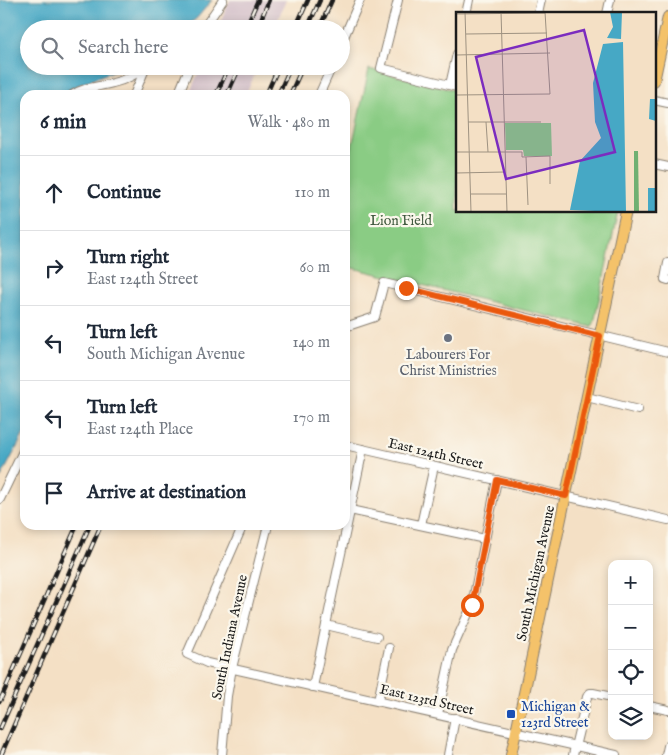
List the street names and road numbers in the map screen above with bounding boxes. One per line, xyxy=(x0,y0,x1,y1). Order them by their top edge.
street label: East 124th Street xyxy=(386,434,485,474)
street label: South Michigan Avenue xyxy=(513,503,559,643)
street label: South Indiana Avenue xyxy=(208,573,252,701)
street label: East 123rd Street xyxy=(378,680,476,720)

